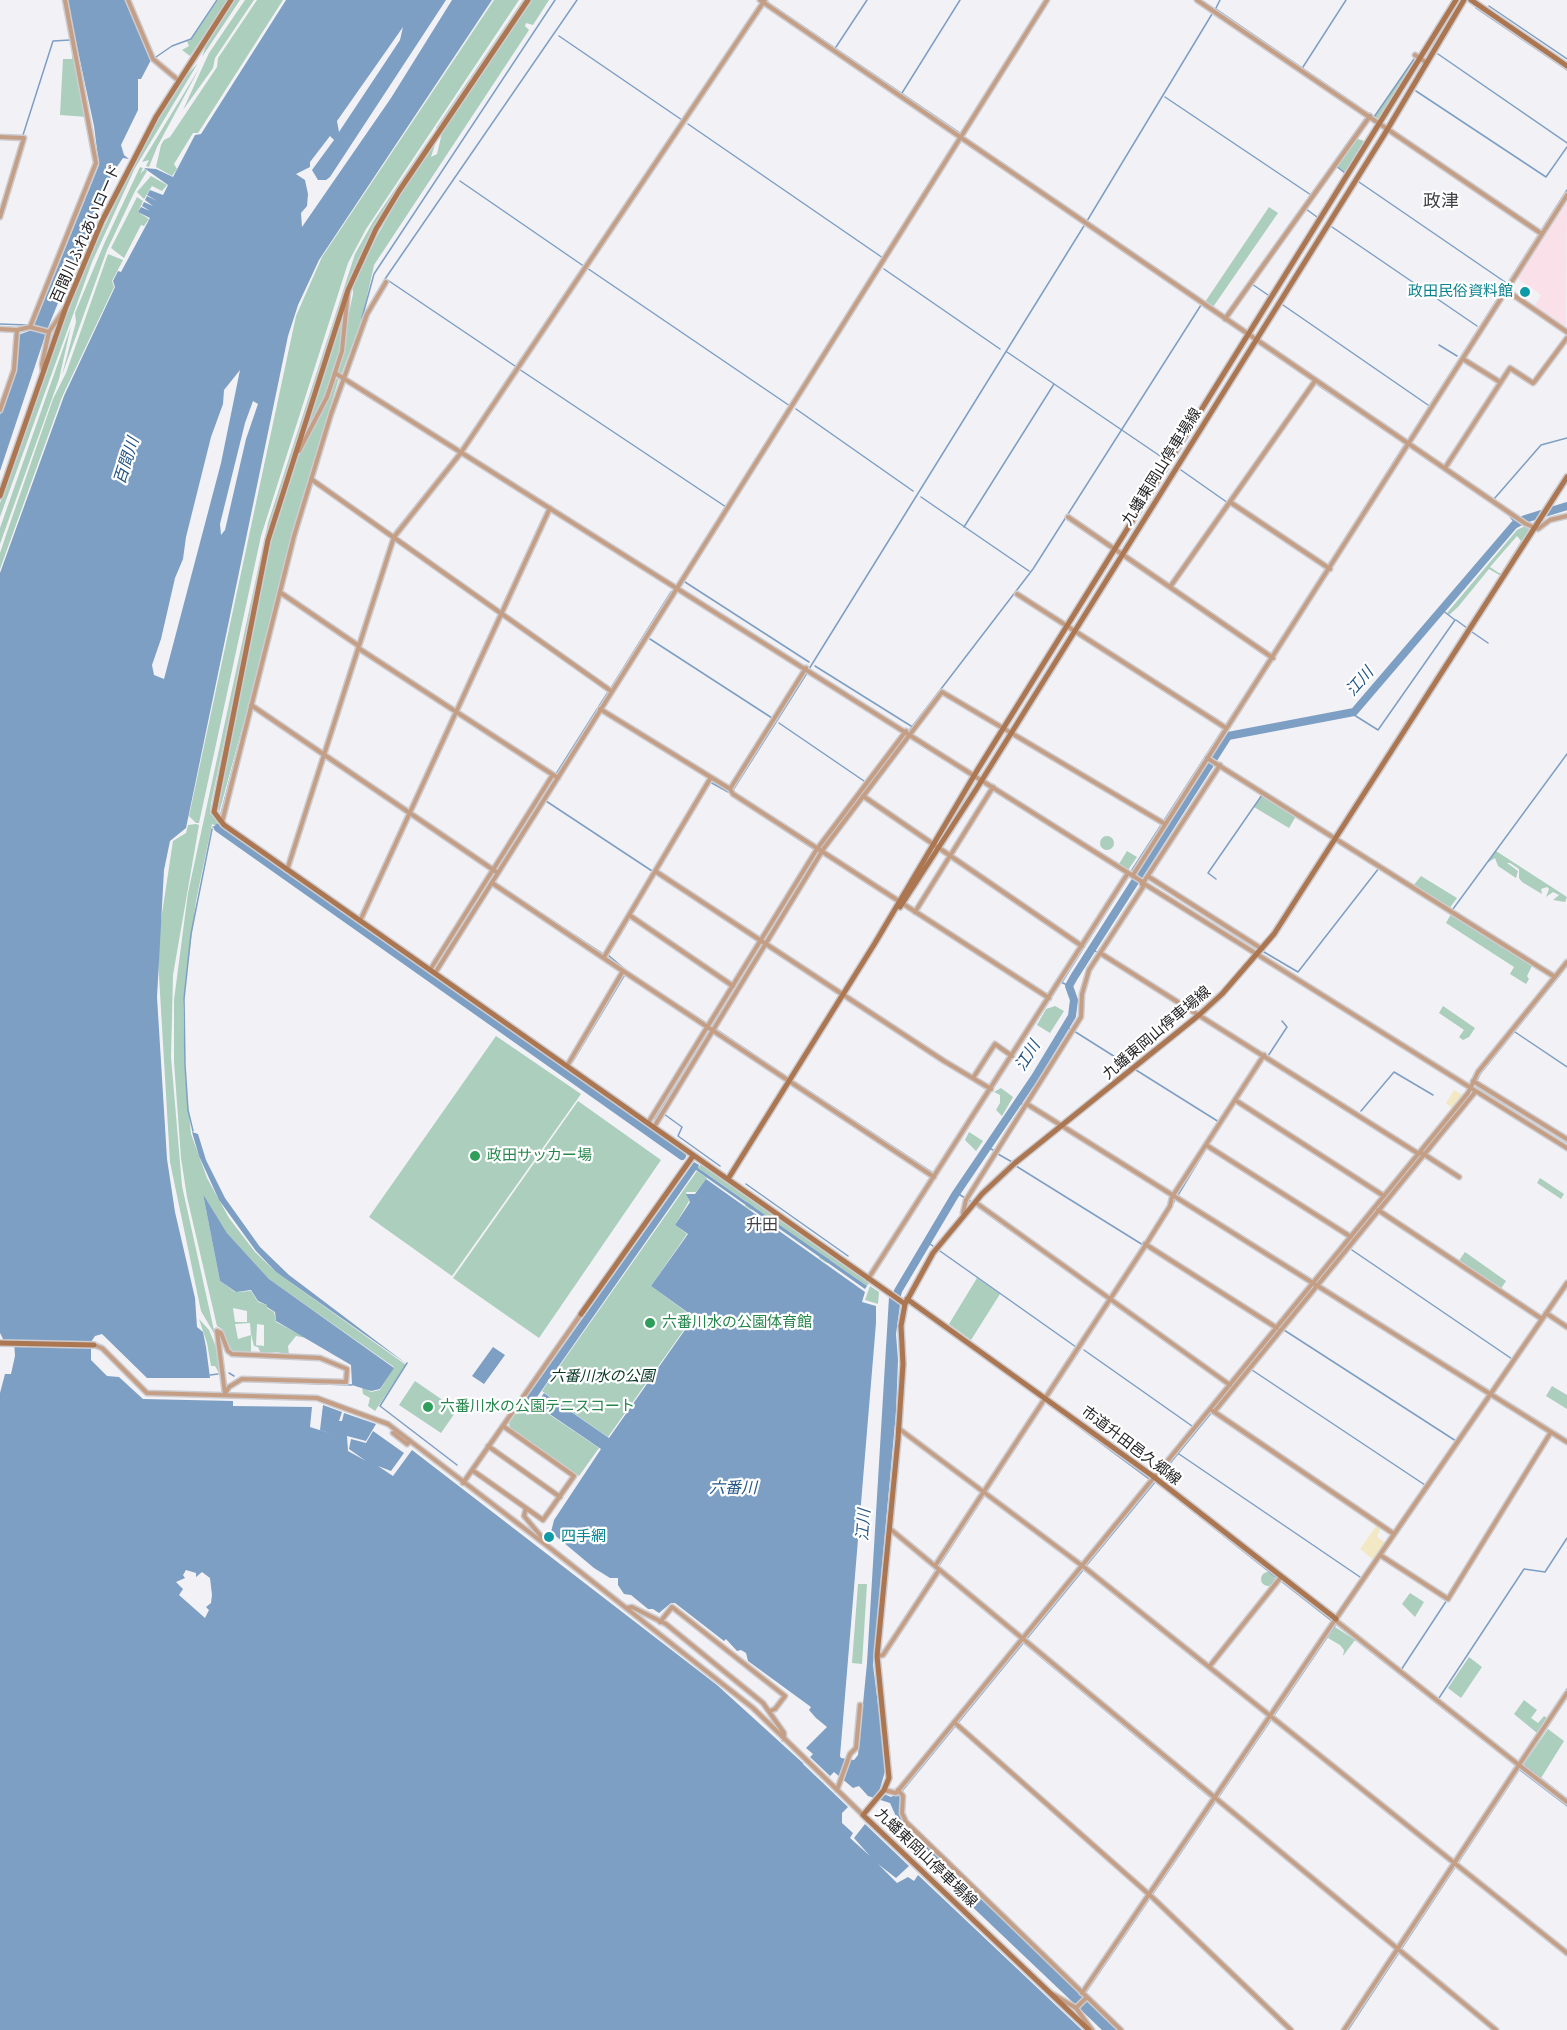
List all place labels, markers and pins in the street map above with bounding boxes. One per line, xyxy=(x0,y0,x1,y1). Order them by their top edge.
place label: 政田民俗資料館 xyxy=(1408,283,1513,301)
marker: 政田民俗資料館 xyxy=(1518,285,1532,299)
place label: 政田サッカー場 xyxy=(487,1147,592,1165)
marker: 政田サッカー場 xyxy=(468,1149,482,1163)
place label: 六番川水の公園体育館 xyxy=(662,1314,812,1332)
marker: 六番川水の公園体育館 xyxy=(643,1316,657,1330)
place label: 六番川水の公園テニスコート xyxy=(440,1398,635,1416)
marker: 六番川水の公園テニスコート xyxy=(421,1400,435,1414)
place label: 四手網 xyxy=(561,1528,606,1546)
marker: 四手網 xyxy=(542,1530,556,1544)

